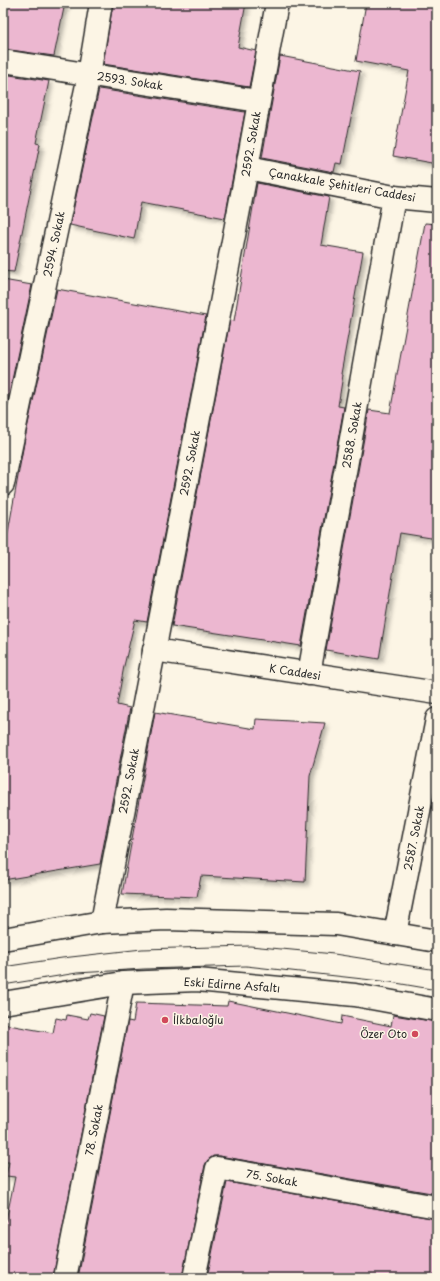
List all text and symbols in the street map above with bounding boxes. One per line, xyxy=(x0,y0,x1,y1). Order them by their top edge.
street label: 2593. Sokak xyxy=(96,67,165,94)
street label: 2592. Sokak xyxy=(236,109,265,178)
street label: Çanakkale Şehitleri Caddesi xyxy=(267,163,417,206)
street label: 2594. Sokak xyxy=(38,209,69,278)
street label: 2588. Sokak xyxy=(337,399,366,470)
street label: 2592. Sokak xyxy=(175,428,204,497)
street label: K Caddesi xyxy=(268,659,322,684)
street label: 2592. Sokak xyxy=(114,746,143,815)
street label: 2587. Sokak xyxy=(399,803,428,872)
street label: Eski Edirne Asfaltı xyxy=(183,973,281,996)
place label: İlkbaloğlu xyxy=(173,1011,223,1028)
marker: İlkbaloğlu xyxy=(160,1015,170,1025)
place label: Özer Oto xyxy=(360,1025,407,1042)
marker: Özer Oto xyxy=(410,1029,420,1039)
street label: 78. Sokak xyxy=(80,1102,107,1157)
street label: 75. Sokak xyxy=(245,1165,300,1191)

